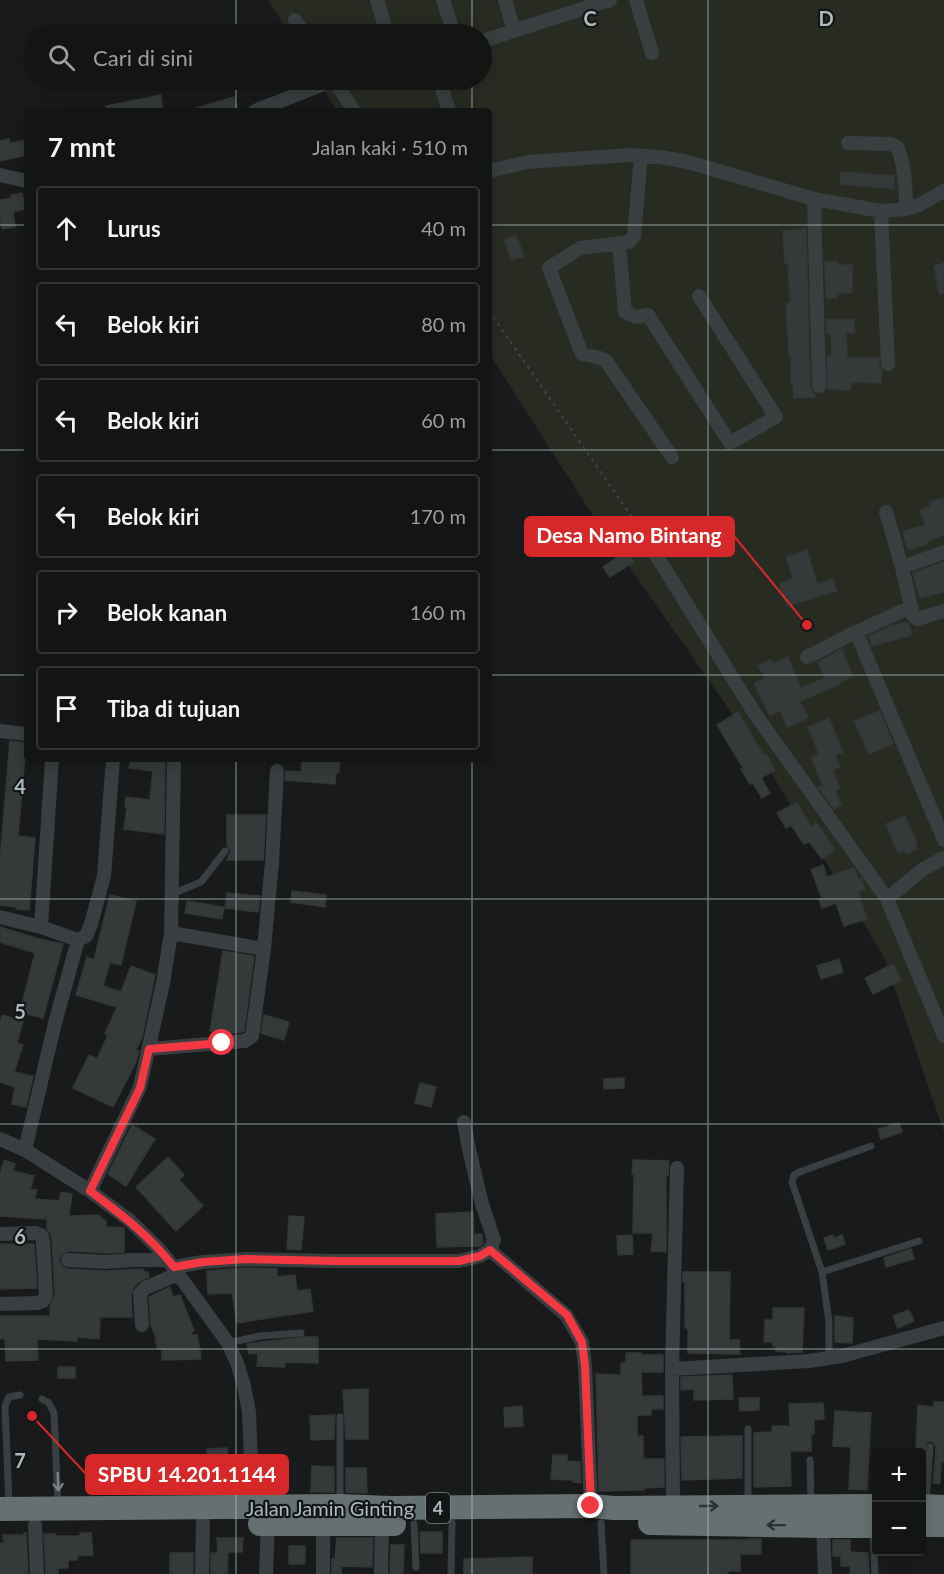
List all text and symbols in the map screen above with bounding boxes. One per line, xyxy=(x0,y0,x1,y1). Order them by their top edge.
text: C xyxy=(583,6,597,30)
text: D xyxy=(818,6,834,30)
search box xyxy=(24,24,492,90)
icon: search xyxy=(45,41,78,74)
text: Cari di sini xyxy=(93,44,193,71)
text: 7 mnt xyxy=(48,131,115,163)
text: Jalan kaki · 510 m xyxy=(312,135,468,159)
icon: ahead xyxy=(50,212,83,245)
text: Lurus xyxy=(107,215,161,242)
text: 40 m xyxy=(421,216,466,240)
icon: left xyxy=(50,308,83,341)
text: Belok kiri xyxy=(107,311,199,338)
text: 80 m xyxy=(421,312,466,336)
icon: left xyxy=(50,404,83,437)
text: Belok kiri xyxy=(107,407,199,434)
text: 60 m xyxy=(421,408,466,432)
icon: left xyxy=(50,500,83,533)
text: Belok kiri xyxy=(107,503,199,530)
text: 170 m xyxy=(410,504,466,528)
callout: Desa Namo Bintang xyxy=(525,517,734,556)
text: Desa Namo Bintang xyxy=(536,522,722,547)
icon: right xyxy=(50,596,83,629)
text: Belok kanan xyxy=(107,599,227,626)
text: 160 m xyxy=(410,600,466,624)
icon: arrive xyxy=(50,692,83,725)
text: Tiba di tujuan xyxy=(107,695,240,722)
text: 4 xyxy=(14,774,26,798)
text: 5 xyxy=(14,999,26,1023)
route start xyxy=(208,1029,234,1055)
text: 6 xyxy=(14,1224,26,1248)
text: 7 xyxy=(14,1448,26,1472)
map controls xyxy=(872,1448,926,1556)
button: + xyxy=(872,1448,926,1502)
callout: SPBU 14.201.1144 xyxy=(86,1455,288,1494)
text: SPBU 14.201.1144 xyxy=(98,1461,276,1486)
one-way arrow xyxy=(52,1472,63,1492)
route end xyxy=(577,1492,603,1518)
road number: 4 xyxy=(426,1493,450,1523)
street label: Jalan Jamin Ginting xyxy=(246,1496,414,1520)
one-way arrow xyxy=(699,1501,719,1512)
button: − xyxy=(872,1502,926,1556)
one-way arrow xyxy=(767,1519,787,1531)

